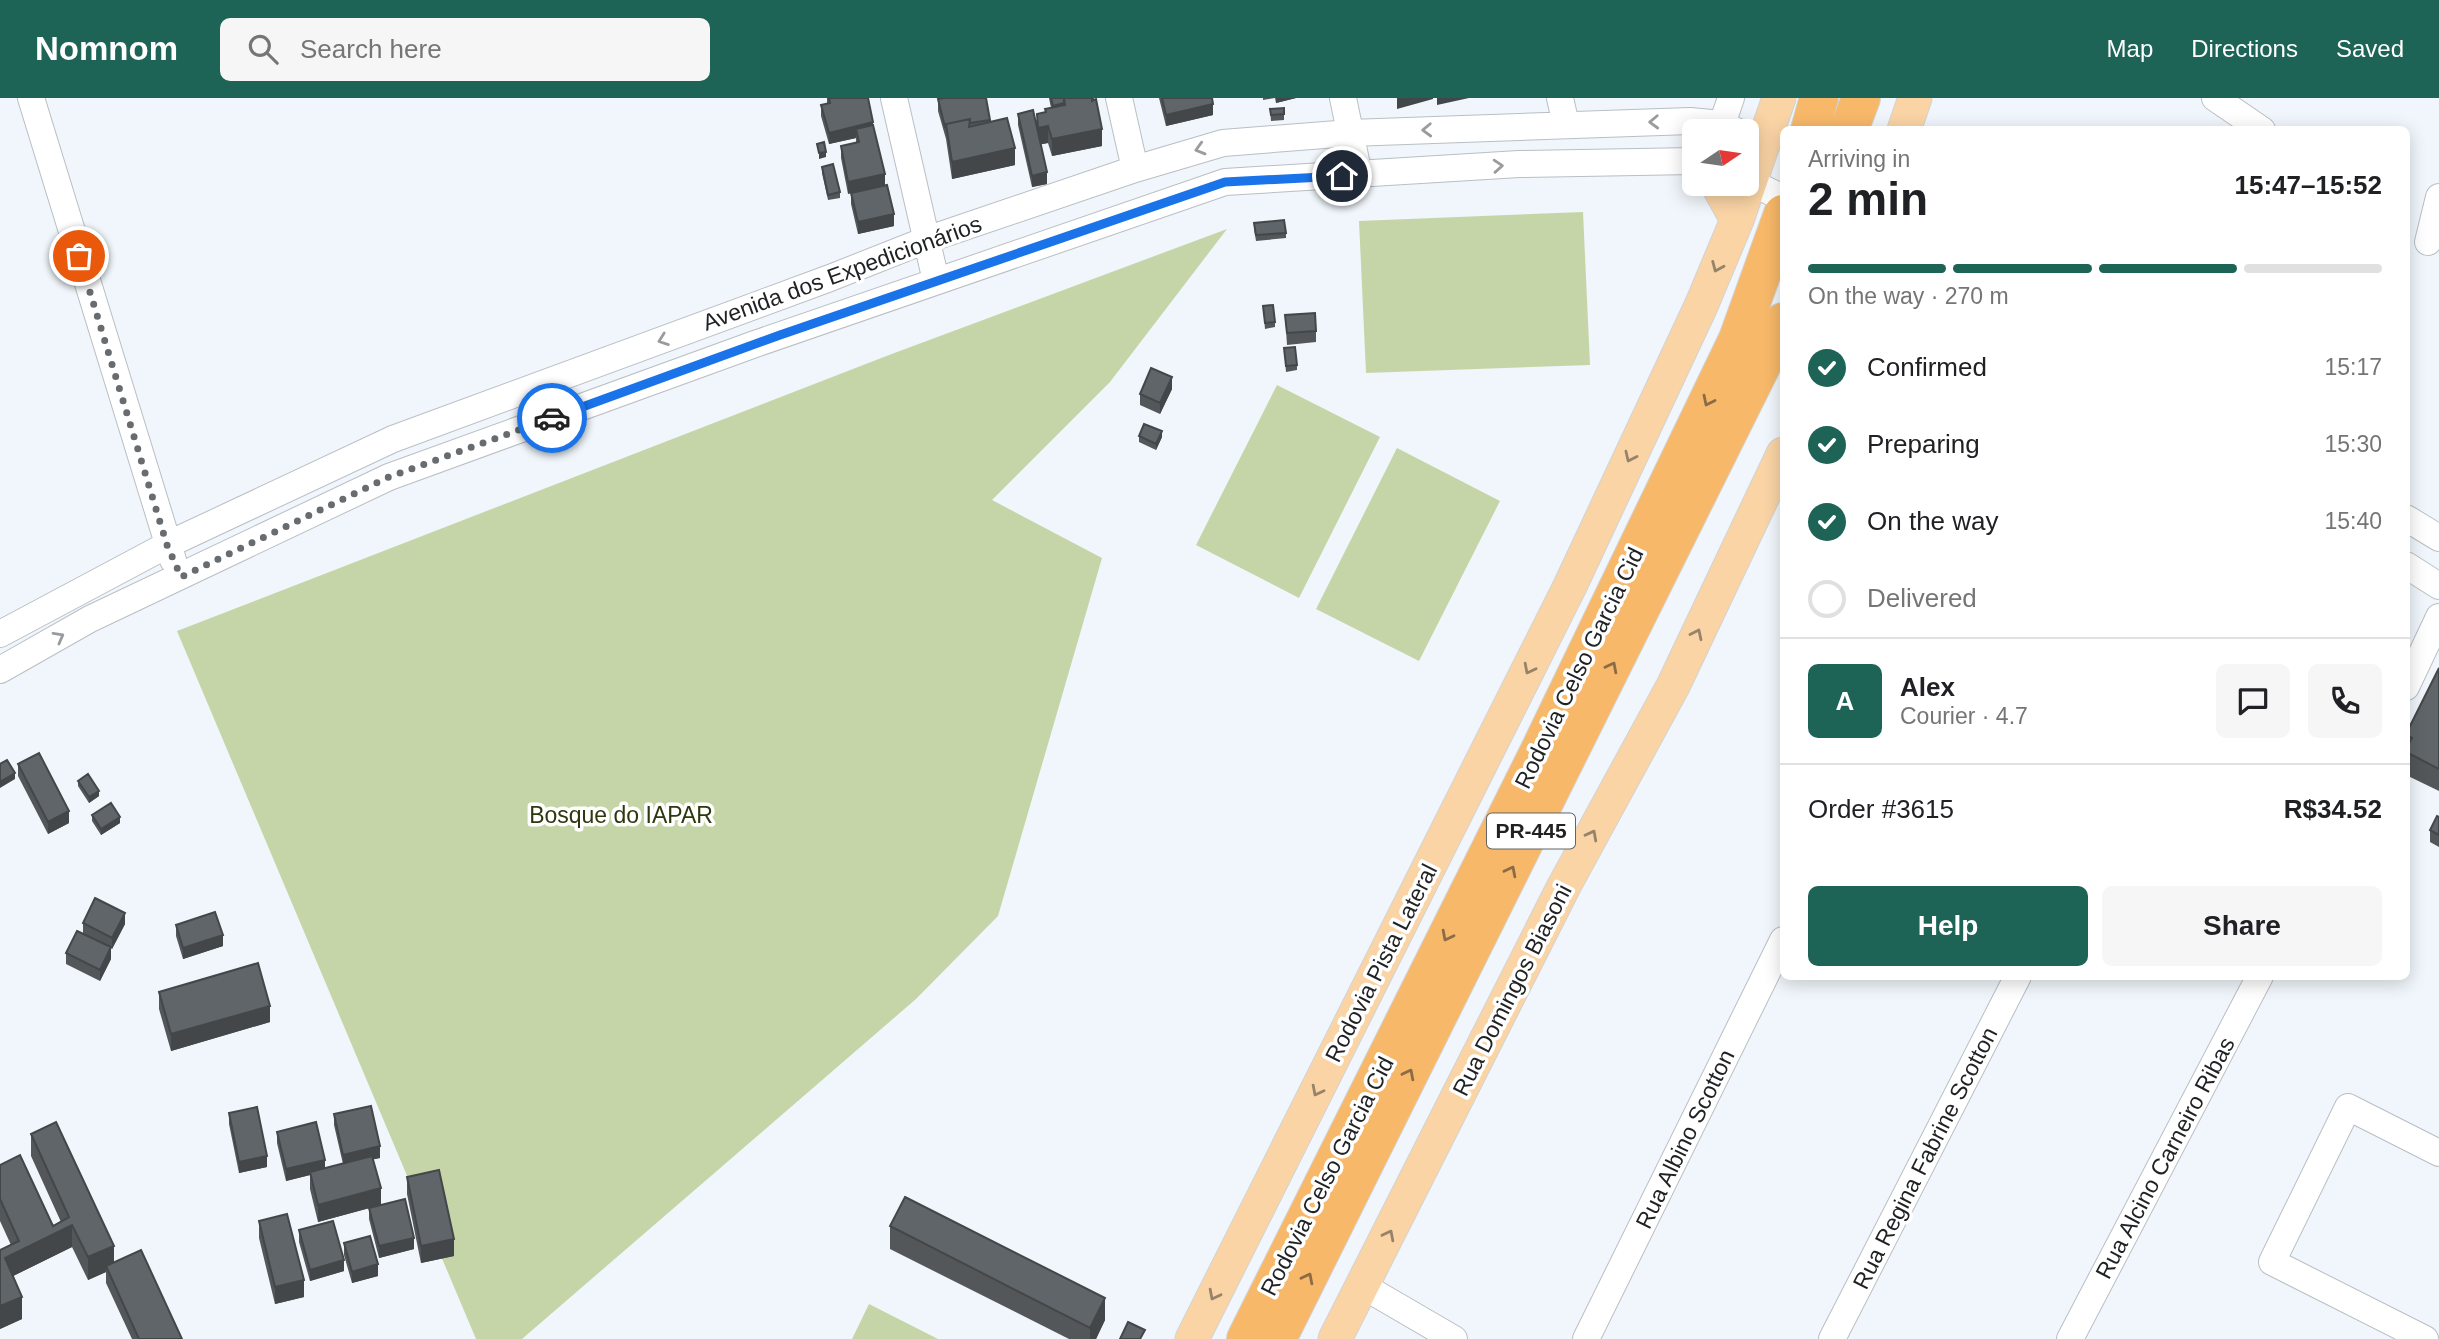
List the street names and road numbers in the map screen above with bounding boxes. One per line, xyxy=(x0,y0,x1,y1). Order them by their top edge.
street label: Avenida dos Expedicionários xyxy=(699,210,985,336)
street label: Rodovia Celso Garcia Cid xyxy=(1509,543,1649,793)
road number: PR-445 xyxy=(1487,814,1575,848)
street label: Rodovia Pista Lateral xyxy=(1320,860,1442,1066)
street label: Rua Domingos Biasoni xyxy=(1447,880,1577,1100)
street label: Rua Regina Fabrine Scotton xyxy=(1848,1023,2002,1293)
street label: Rua Alcino Carneiro Ribas xyxy=(2090,1033,2240,1283)
street label: Rua Albino Scotton xyxy=(1630,1045,1740,1233)
street label: Rodovia Celso Garcia Cid xyxy=(1255,1052,1399,1300)

